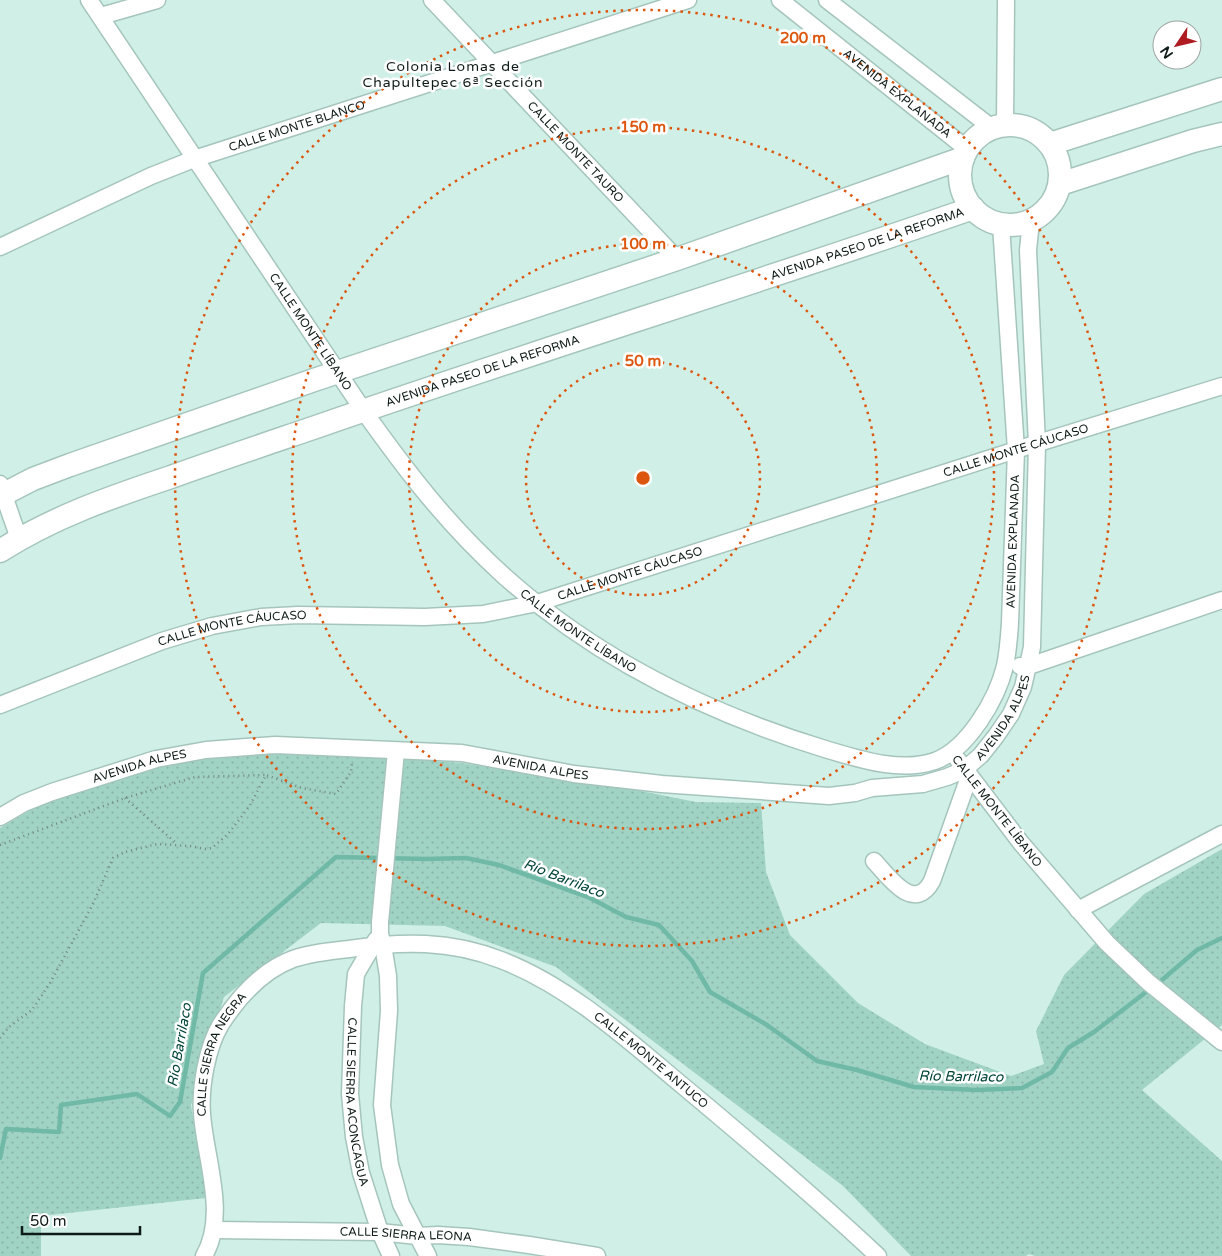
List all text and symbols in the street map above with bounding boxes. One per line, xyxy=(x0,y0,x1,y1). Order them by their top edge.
north arrow xyxy=(1152,20,1202,70)
text: 200 m xyxy=(780,29,826,47)
text: N xyxy=(1157,43,1177,62)
street label: AVENIDA EXPLANADA xyxy=(840,46,954,141)
district label: Colonia Lomas de Chapultepec 6ª Sección xyxy=(362,58,544,91)
street label: CALLE MONTE BLANCO xyxy=(227,97,367,154)
street label: CALLE MONTE TAURO xyxy=(525,98,627,205)
text: 150 m xyxy=(620,118,666,136)
street label: AVENIDA PASEO DE LA REFORMA xyxy=(769,205,966,283)
text: 100 m xyxy=(620,235,666,253)
street label: CALLE MONTE LÍBANO xyxy=(267,270,355,393)
street label: AVENIDA PASEO DE LA REFORMA xyxy=(384,332,581,410)
text: 50 m xyxy=(625,352,661,370)
street label: CALLE MONTE CÁUCASO xyxy=(941,421,1090,480)
centre of rings xyxy=(634,469,652,487)
street label: AVENIDA EXPLANADA xyxy=(1004,474,1022,609)
street label: CALLE MONTE CÁUCASO xyxy=(556,544,705,603)
street label: CALLE MONTE LÍBANO xyxy=(517,586,639,676)
street label: CALLE MONTE CÁUCASO xyxy=(156,608,307,649)
street label: AVENIDA ALPES xyxy=(973,674,1032,763)
street label: AVENIDA ALPES xyxy=(90,747,187,786)
street label: AVENIDA ALPES xyxy=(491,752,589,783)
street label: CALLE MONTE LÍBANO xyxy=(949,752,1045,870)
water label: Río Barrilaco xyxy=(521,855,608,902)
street label: CALLE SIERRA NEGRA xyxy=(195,989,249,1117)
water label: Río Barrilaco xyxy=(164,1000,195,1088)
street label: CALLE MONTE ANTUCO xyxy=(591,1009,711,1111)
street label: CALLE SIERRA ACONCAGUA xyxy=(343,1017,372,1188)
water label: Río Barrilaco xyxy=(919,1067,1005,1086)
scale bar xyxy=(22,1204,140,1236)
text: 50 m xyxy=(30,1212,67,1230)
street label: CALLE SIERRA LEONA xyxy=(340,1225,472,1244)

